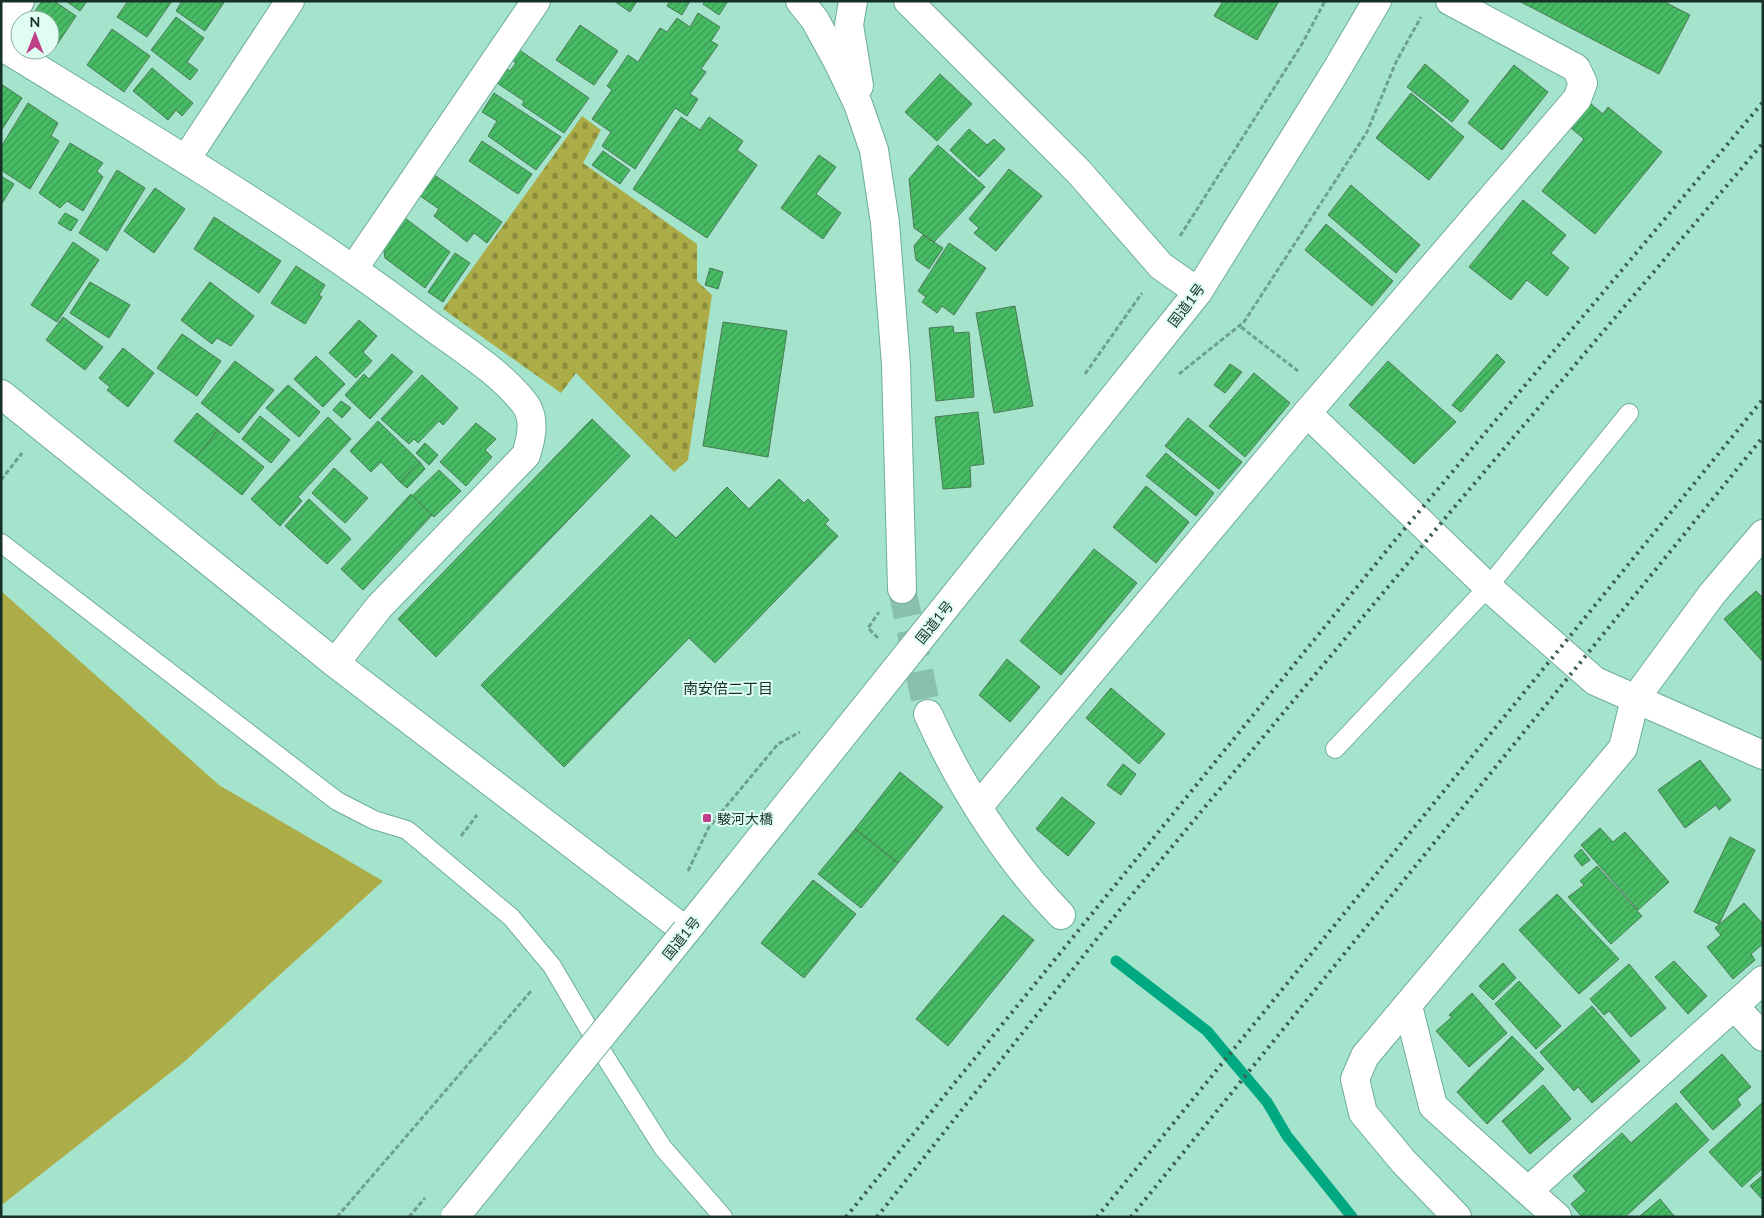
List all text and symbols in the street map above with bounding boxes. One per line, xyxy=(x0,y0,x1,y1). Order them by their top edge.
north arrow xyxy=(10,10,60,60)
text: N xyxy=(30,13,40,30)
street label: 国道1号 xyxy=(1164,280,1208,330)
street label: 国道1号 xyxy=(912,597,956,647)
district label: 南安倍二丁目 xyxy=(683,679,773,697)
place label: 駿河大橋 xyxy=(717,810,773,827)
marker: 駿河大橋 xyxy=(701,812,713,824)
street label: 国道1号 xyxy=(659,913,703,963)

